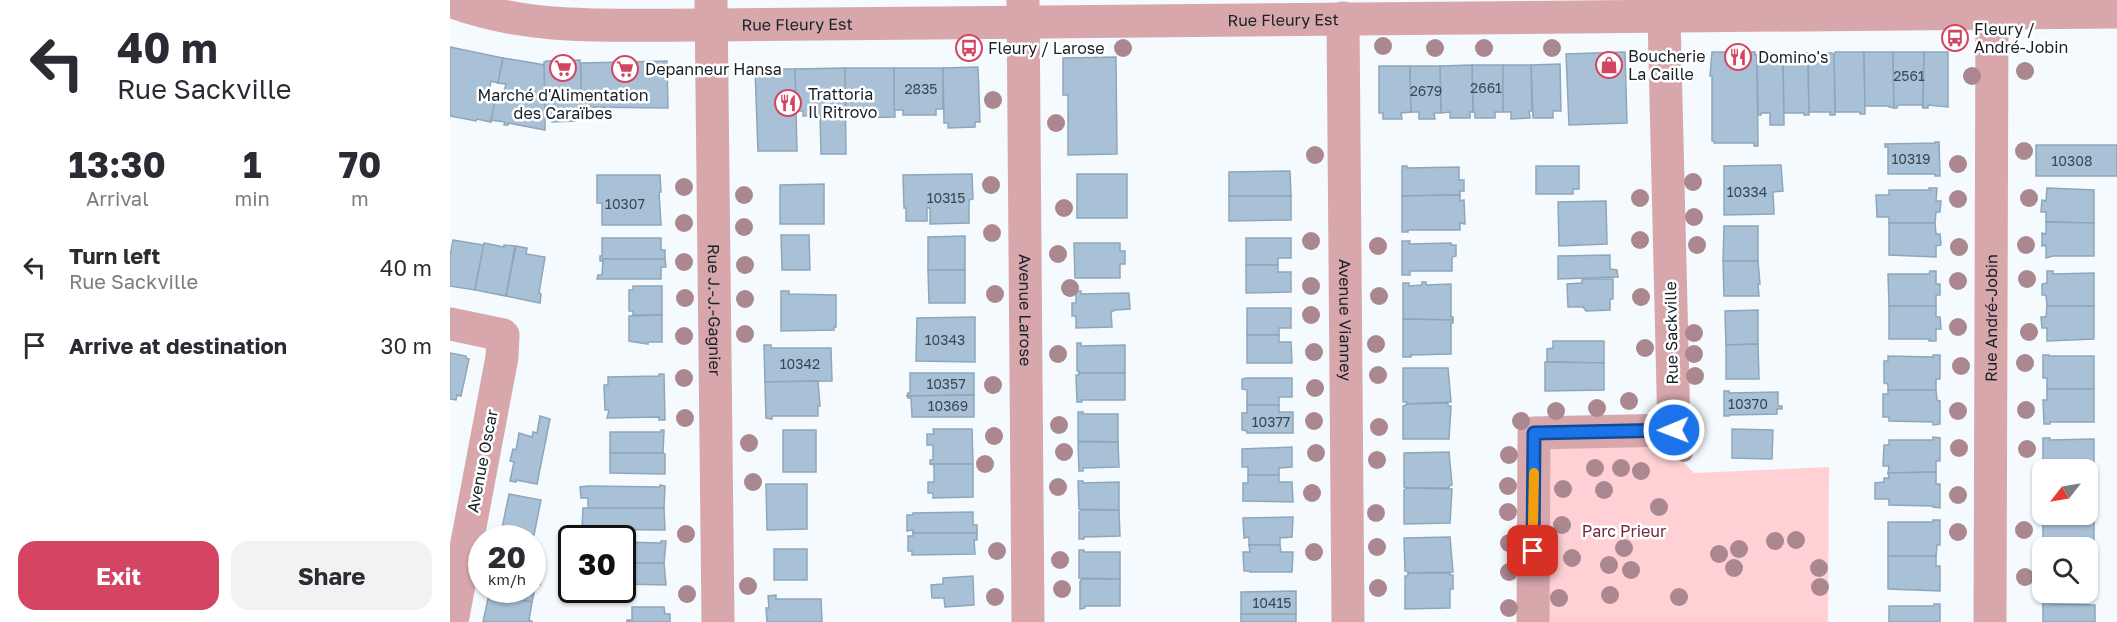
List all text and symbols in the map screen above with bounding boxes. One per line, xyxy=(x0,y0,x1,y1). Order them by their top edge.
street label: Rue Fleury Est xyxy=(1227,9,1339,30)
street label: Rue Fleury Est xyxy=(741,14,853,35)
place label: Fleury / André-Jobin xyxy=(1974,19,2068,57)
text: 40 m xyxy=(117,22,218,72)
bus stop icon: Fleury / André-Jobin xyxy=(1940,23,1970,53)
icon: left xyxy=(18,24,96,102)
bus stop icon: Fleury / Larose xyxy=(954,33,984,63)
place label: Fleury / Larose xyxy=(988,38,1105,58)
restaurant icon: Domino's xyxy=(1723,42,1753,72)
place label: Boucherie La Caille xyxy=(1628,46,1706,84)
place label: Domino's xyxy=(1758,47,1829,67)
shop icon: Boucherie La Caille xyxy=(1594,50,1624,80)
supermarket icon: Marché d'Alimentation des Caraïbes xyxy=(548,53,578,83)
supermarket icon: Depanneur Hansa xyxy=(610,54,640,84)
place label: Depanneur Hansa xyxy=(645,59,782,79)
house number: 2561 xyxy=(1893,67,1925,84)
text: Rue Sackville xyxy=(117,73,291,105)
house number: 2661 xyxy=(1470,79,1502,96)
house number: 2835 xyxy=(905,80,937,97)
house number: 2679 xyxy=(1410,82,1442,99)
place label: Trattoria Il Ritrovo xyxy=(808,84,877,122)
place label: Marché d'Alimentation des Caraïbes xyxy=(477,85,649,123)
restaurant icon: Trattoria Il Ritrovo xyxy=(773,88,803,118)
text: 13:30 xyxy=(69,143,166,186)
text: 1 xyxy=(243,143,261,186)
text: 70 xyxy=(338,143,381,186)
house number: 10319 xyxy=(1892,150,1930,167)
house number: 10308 xyxy=(2052,152,2092,169)
house number: 10334 xyxy=(1727,183,1767,200)
text: Arrival xyxy=(86,186,149,210)
text: min xyxy=(234,186,270,210)
text: m xyxy=(351,186,369,210)
house number: 10315 xyxy=(927,189,965,206)
house number: 10307 xyxy=(605,195,645,212)
text: Turn left xyxy=(69,242,160,269)
street label: Rue J.-J.-Gagnier xyxy=(704,244,725,376)
icon: left xyxy=(18,251,51,284)
text: 40 m xyxy=(380,254,432,281)
street label: Avenue Larose xyxy=(1015,254,1036,366)
street label: Rue André-Jobin xyxy=(1981,254,2001,382)
street label: Avenue Vianney xyxy=(1335,259,1356,381)
text: Rue Sackville xyxy=(69,269,198,293)
street label: Rue Sackville xyxy=(1660,281,1682,385)
icon: arrive xyxy=(18,329,51,362)
house number: 10343 xyxy=(925,331,965,348)
text: Arrive at destination xyxy=(69,332,287,359)
text: 30 m xyxy=(381,332,432,359)
house number: 10342 xyxy=(780,355,820,372)
house number: 10357 xyxy=(926,375,966,392)
house number: 10370 xyxy=(1728,395,1768,412)
house number: 10369 xyxy=(928,397,968,414)
position arrow xyxy=(1642,398,1706,462)
street label: Avenue Oscar xyxy=(462,408,502,514)
house number: 10377 xyxy=(1252,413,1290,430)
north arrow xyxy=(2032,459,2098,525)
map controls xyxy=(2032,459,2098,603)
park label: Parc Prieur xyxy=(1582,521,1666,541)
speed limit sign: 30 xyxy=(558,525,636,603)
pin xyxy=(1507,525,1558,576)
icon: arrive xyxy=(1516,534,1549,567)
button: search xyxy=(2032,537,2098,603)
text: 20 xyxy=(488,539,526,575)
button: Exit xyxy=(18,541,219,610)
button: Share xyxy=(231,541,432,610)
text: km/h xyxy=(488,570,526,588)
house number: 10415 xyxy=(1253,594,1291,611)

